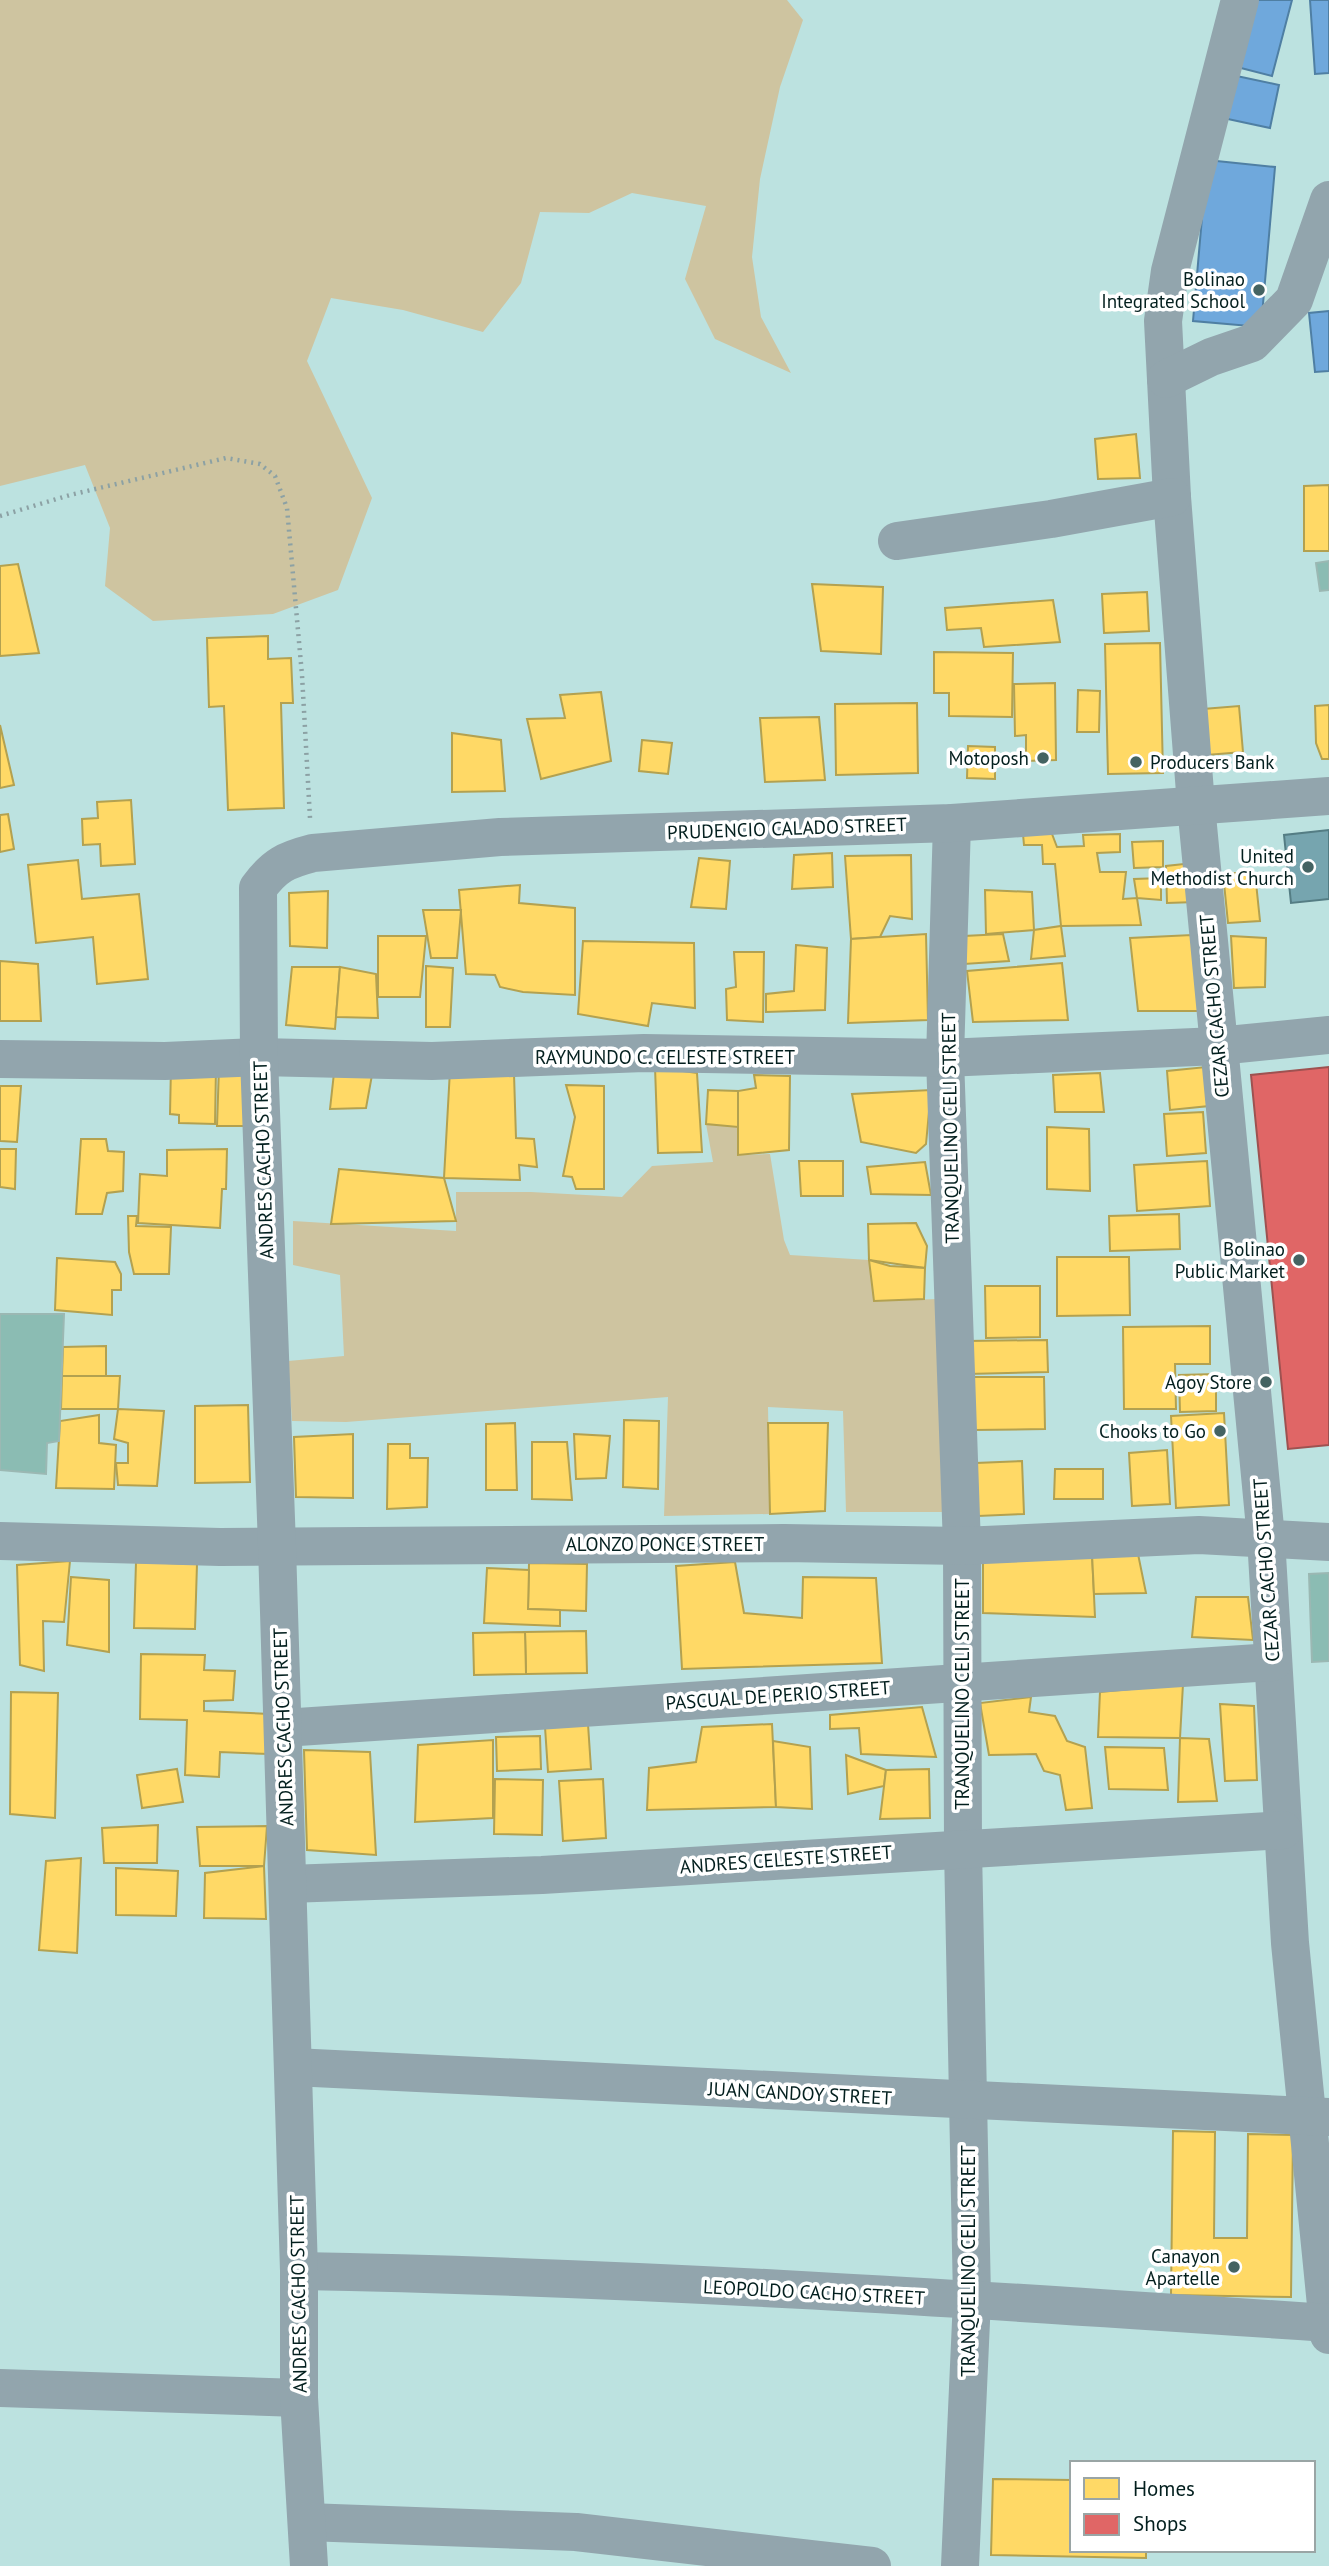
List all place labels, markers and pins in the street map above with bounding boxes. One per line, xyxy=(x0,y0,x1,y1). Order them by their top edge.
place label: Bolinao Integrated School xyxy=(1101,267,1245,313)
marker: Bolinao Integrated School xyxy=(1251,282,1267,298)
place label: Motoposh xyxy=(949,746,1029,770)
marker: Motoposh xyxy=(1035,750,1051,766)
place label: Producers Bank xyxy=(1150,750,1274,774)
marker: Producers Bank xyxy=(1128,754,1144,770)
place label: United Methodist Church xyxy=(1151,844,1294,890)
marker: United Methodist Church xyxy=(1300,859,1316,875)
place label: Bolinao Public Market xyxy=(1175,1237,1286,1283)
marker: Bolinao Public Market xyxy=(1291,1252,1307,1268)
place label: Agoy Store xyxy=(1165,1370,1252,1394)
marker: Agoy Store xyxy=(1258,1374,1274,1390)
place label: Chooks to Go xyxy=(1099,1419,1206,1443)
marker: Chooks to Go xyxy=(1212,1423,1228,1439)
place label: Canayon Apartelle xyxy=(1146,2244,1220,2290)
marker: Canayon Apartelle xyxy=(1226,2259,1242,2275)

